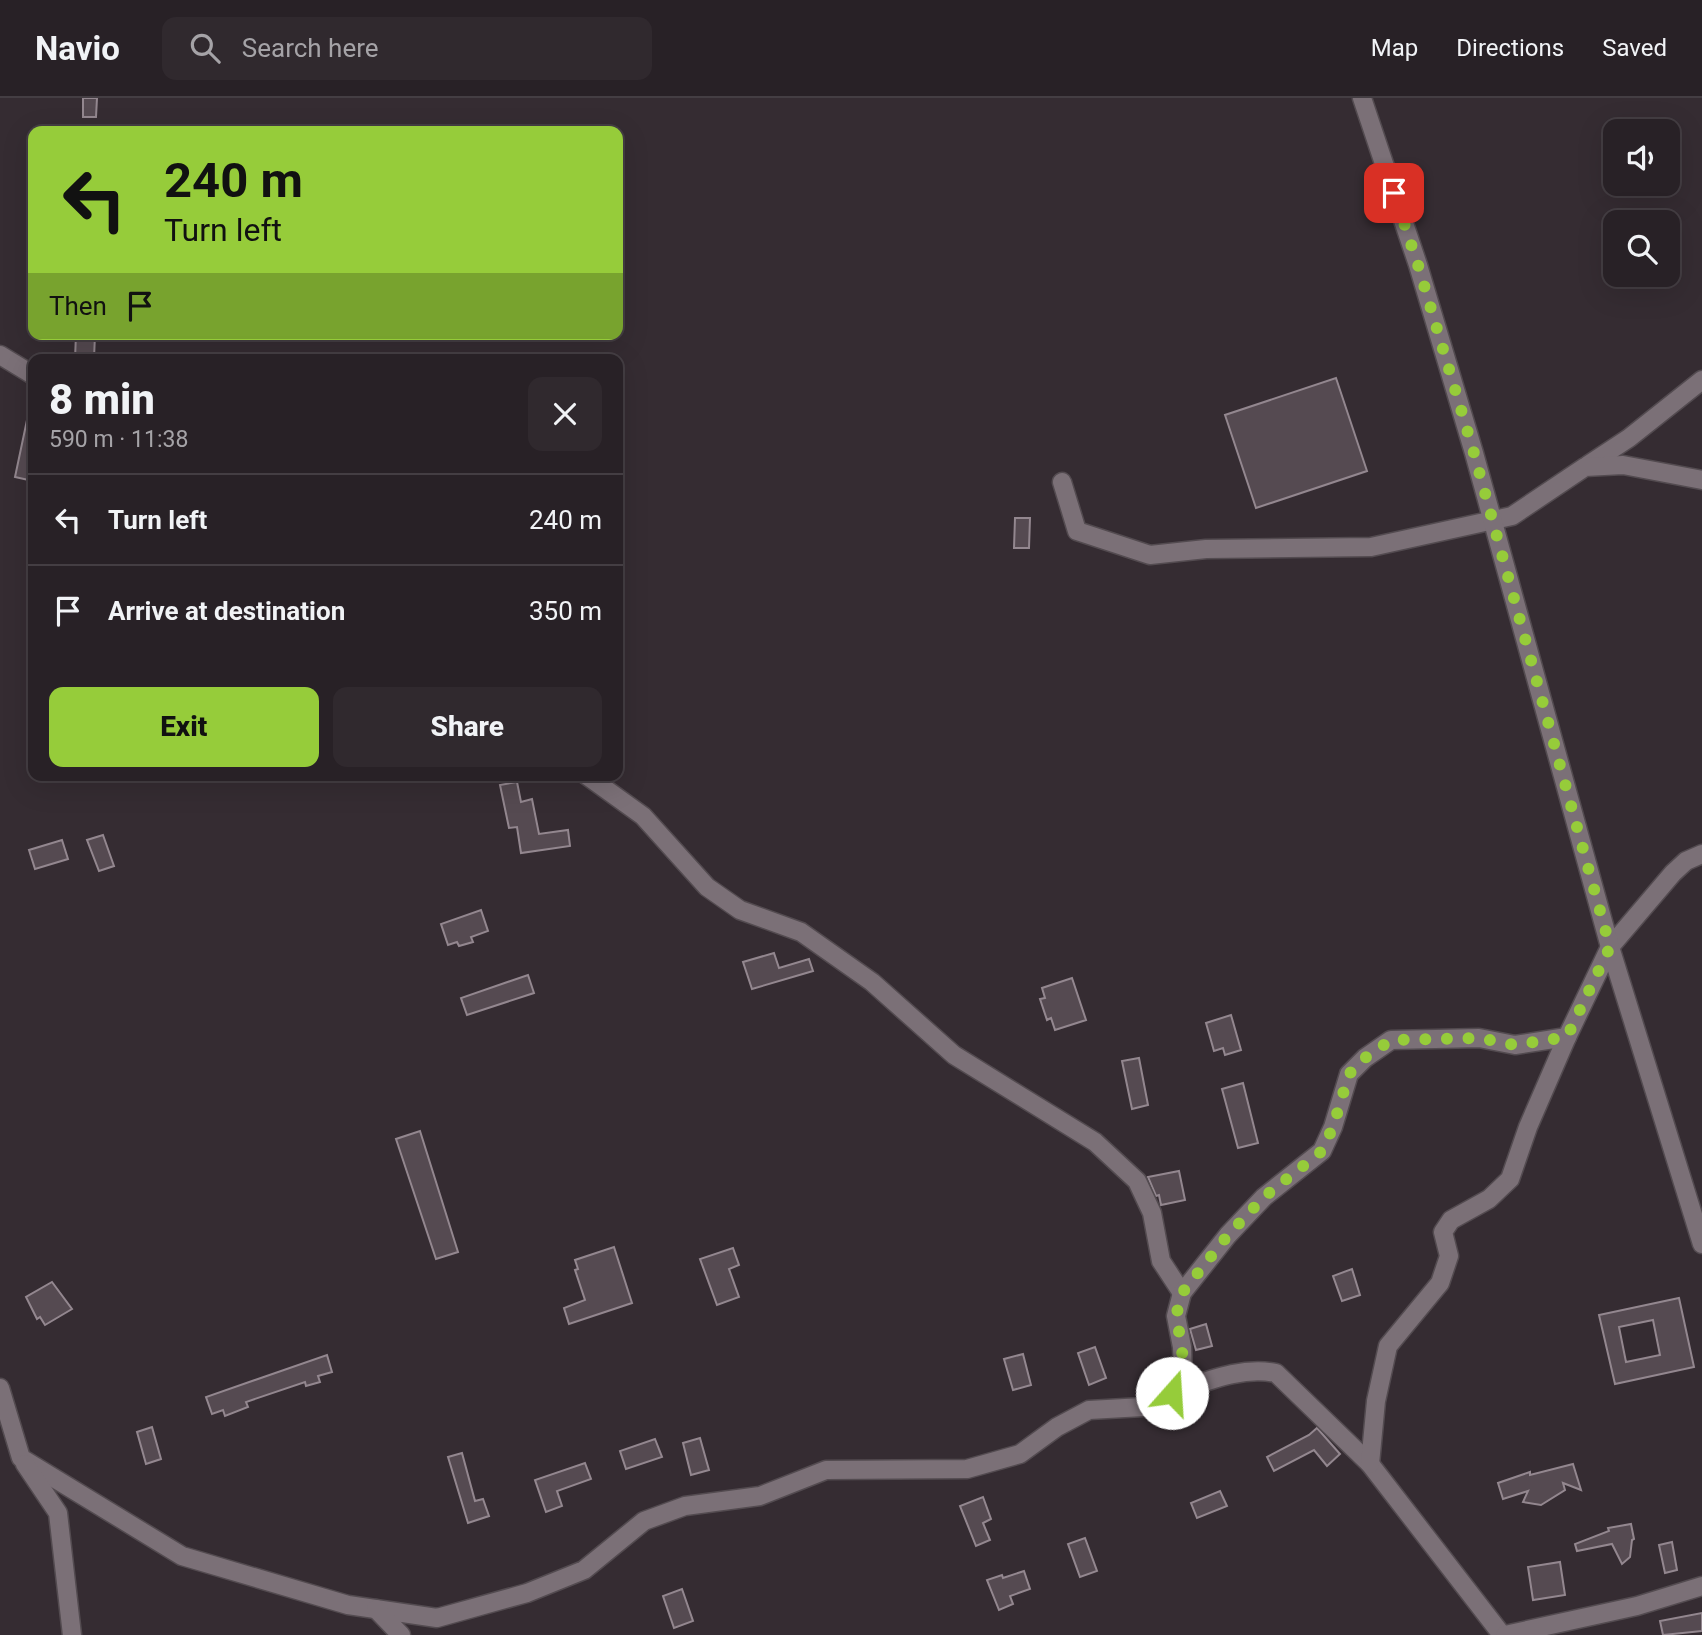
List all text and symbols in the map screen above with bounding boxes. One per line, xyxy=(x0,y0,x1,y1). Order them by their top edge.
search box xyxy=(162,17,652,80)
text: Navio xyxy=(35,29,120,68)
icon: search xyxy=(186,29,224,67)
text: Search here xyxy=(242,33,379,63)
text: Map xyxy=(1371,34,1418,62)
text: Directions xyxy=(1456,34,1564,62)
text: Saved xyxy=(1602,34,1667,62)
map controls xyxy=(1603,119,1680,287)
button: sound xyxy=(1603,119,1680,196)
text: 240 m xyxy=(164,152,303,209)
icon: left xyxy=(49,154,140,245)
pin xyxy=(1364,163,1424,223)
icon: arrive xyxy=(1375,174,1413,212)
button: search xyxy=(1603,210,1680,287)
text: Turn left xyxy=(164,211,282,249)
icon: arrive xyxy=(121,287,159,325)
text: Then xyxy=(49,291,107,321)
text: 8 min xyxy=(49,375,155,424)
button: close xyxy=(528,377,602,451)
text: 590 m · 11:38 xyxy=(49,426,188,453)
icon: left xyxy=(49,501,87,539)
text: Turn left xyxy=(108,505,207,535)
text: 240 m xyxy=(529,505,602,535)
icon: arrive xyxy=(49,592,87,630)
text: Arrive at destination xyxy=(108,596,345,626)
text: 350 m xyxy=(529,596,602,626)
button: Exit xyxy=(49,687,319,767)
button: Share xyxy=(333,687,602,767)
position arrow xyxy=(1135,1356,1209,1430)

